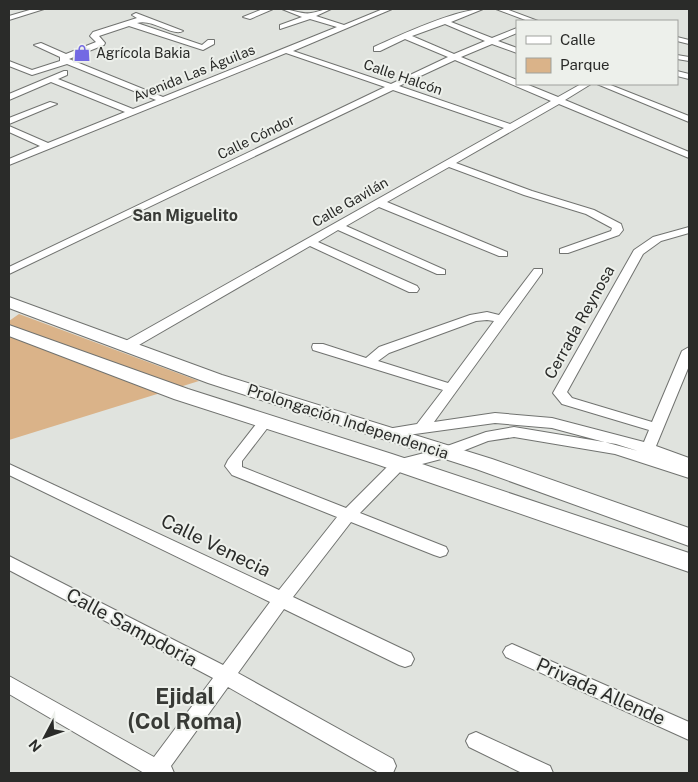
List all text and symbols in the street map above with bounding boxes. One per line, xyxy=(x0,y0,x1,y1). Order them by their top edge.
legend xyxy=(516,20,678,85)
text: Calle xyxy=(560,31,596,48)
street label: Avenida Las Águilas xyxy=(130,40,257,105)
shop icon: Agrícola Bakia xyxy=(72,43,92,63)
place label: Agrícola Bakia xyxy=(96,45,190,61)
street label: Calle Halcón xyxy=(361,56,445,98)
text: Parque xyxy=(560,56,610,73)
street label: Calle Cóndor xyxy=(215,111,297,163)
street label: Calle Gavilán xyxy=(309,174,391,230)
district label: San Miguelito xyxy=(132,206,238,225)
street label: Cerrada Reynosa xyxy=(540,262,618,382)
street label: Prolongación Independencia xyxy=(245,380,451,463)
street label: Calle Venecia xyxy=(158,509,274,581)
street label: Calle Sampdoria xyxy=(63,583,201,671)
street label: Privada Allende xyxy=(533,653,669,729)
district label: Ejidal (Col Roma) xyxy=(127,683,243,734)
north arrow xyxy=(20,712,70,762)
text: N xyxy=(26,736,45,755)

